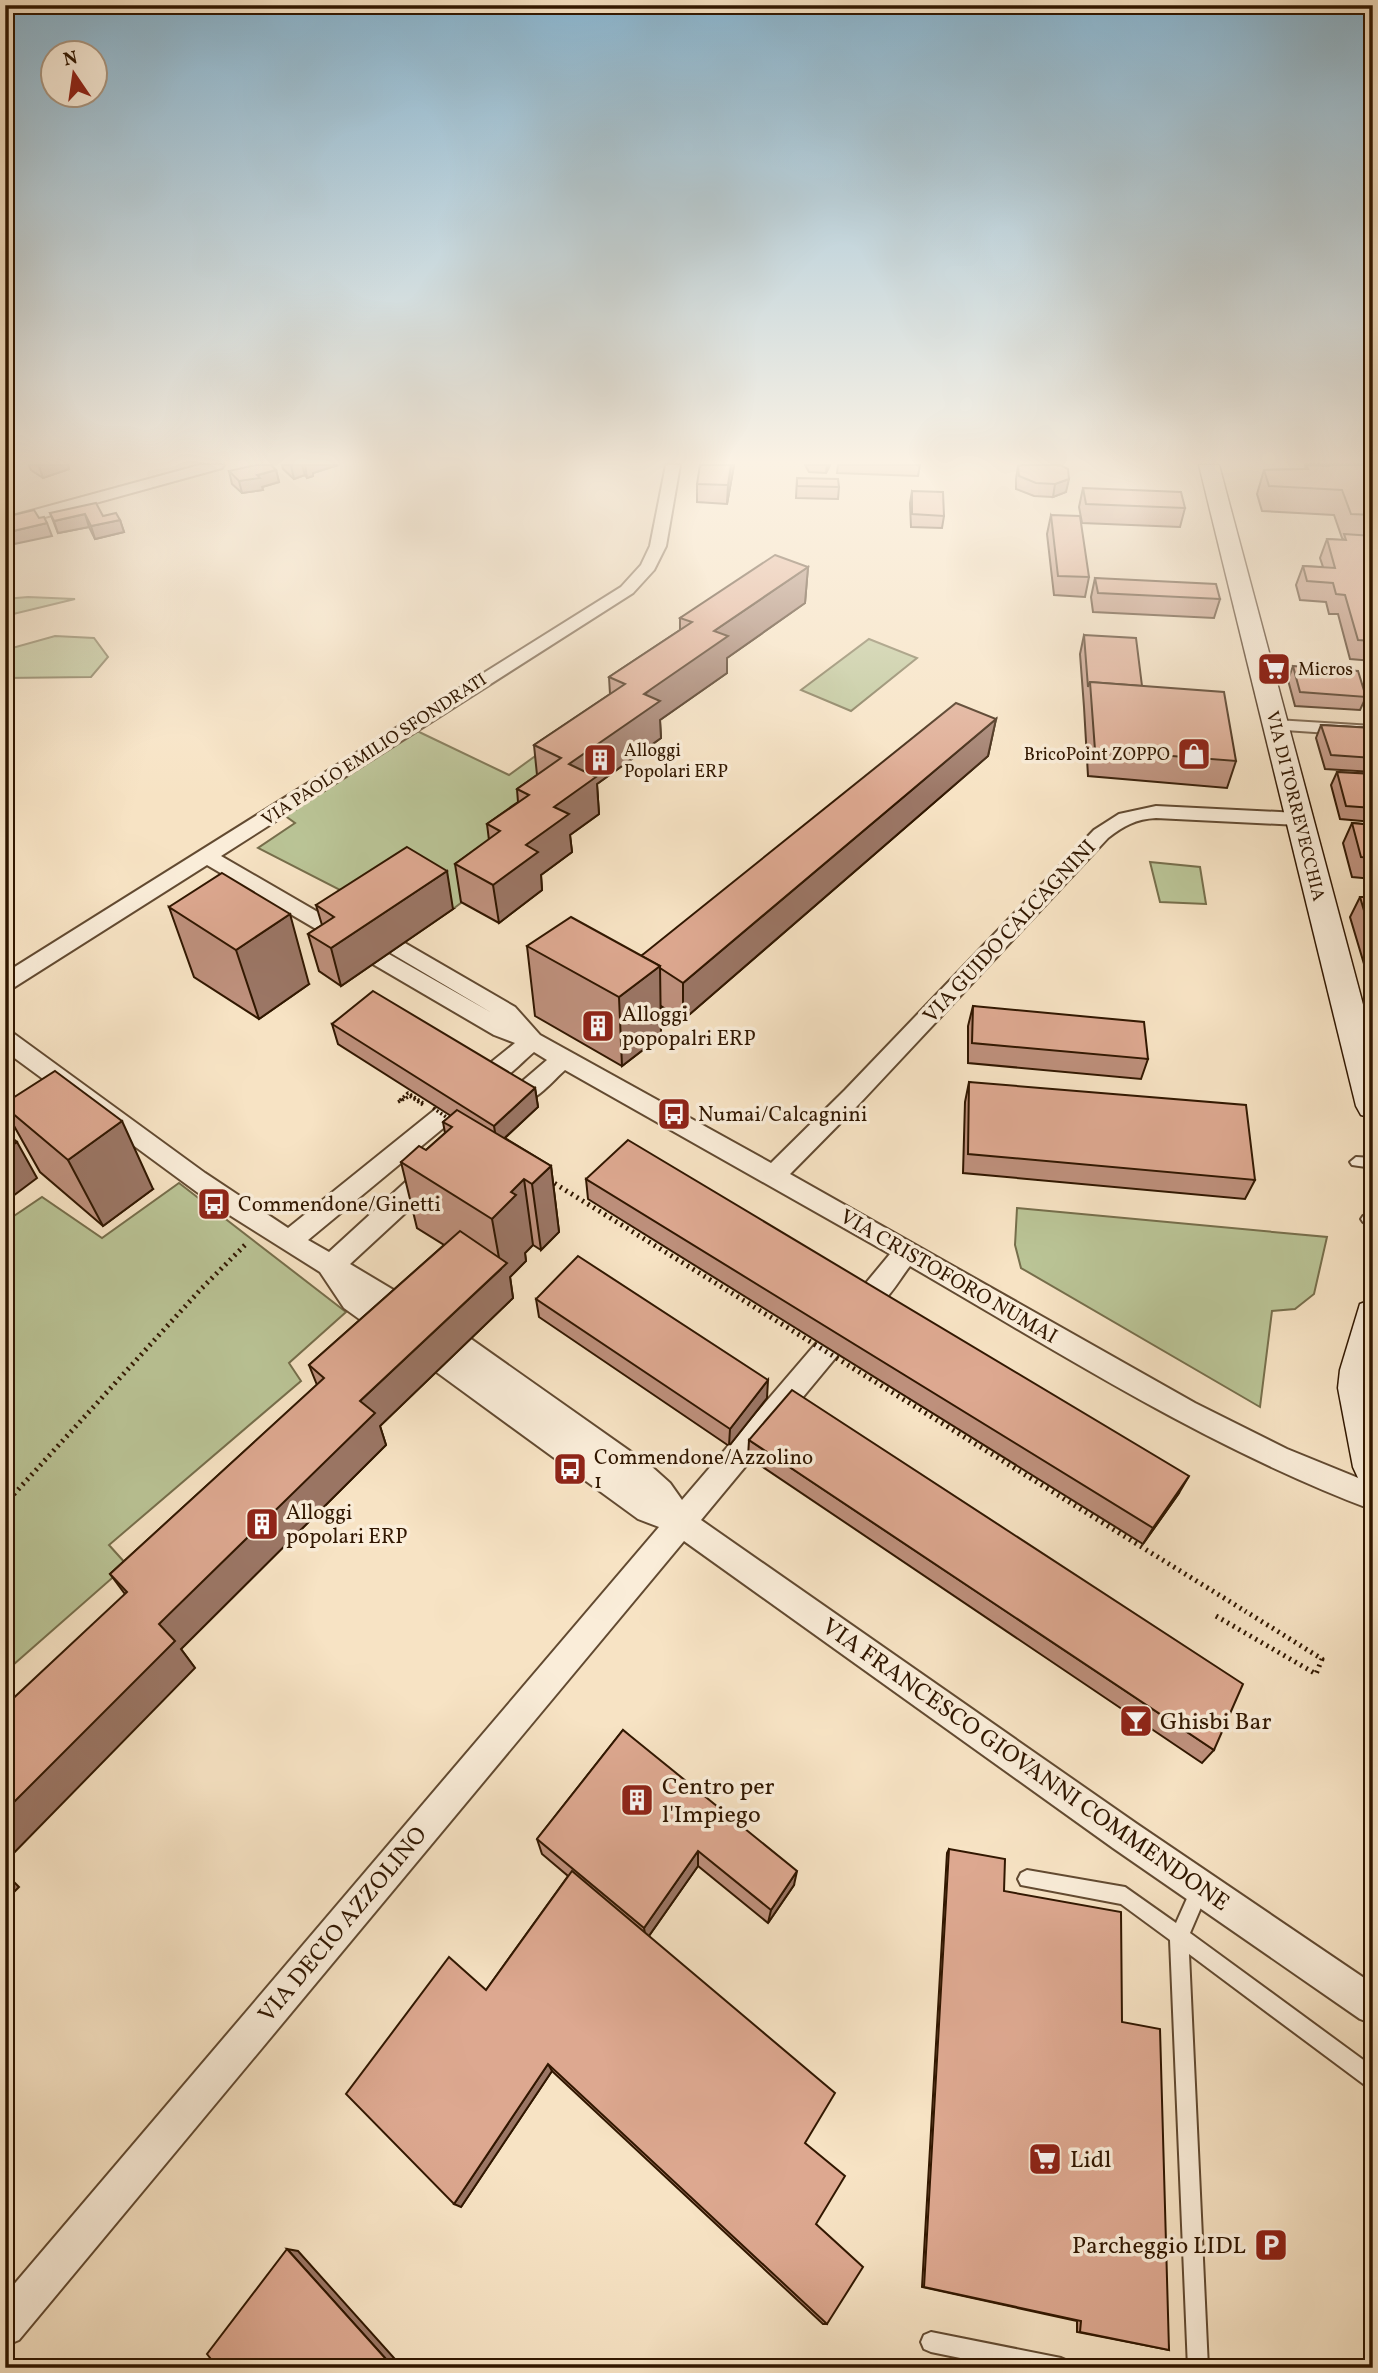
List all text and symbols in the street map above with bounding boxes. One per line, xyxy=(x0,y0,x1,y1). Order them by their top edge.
north arrow xyxy=(38,38,108,108)
text: N xyxy=(61,45,80,74)
supermarket icon: Micros xyxy=(1255,650,1293,688)
place label: Micros xyxy=(1298,658,1353,683)
street label: VIA PAOLO EMILIO SFONDRATI xyxy=(257,668,492,833)
street label: VIA DI TORREVECCHIA xyxy=(1259,709,1330,904)
shop icon: BricoPoint ZOPPO xyxy=(1175,735,1213,773)
place label: Alloggi Popolari ERP xyxy=(624,739,728,785)
building icon: Alloggi Popolari ERP xyxy=(581,741,619,779)
place label: BricoPoint ZOPPO xyxy=(1024,743,1170,768)
street label: VIA GUIDO CALCAGNINI xyxy=(917,834,1103,1030)
place label: Alloggi popopalri ERP xyxy=(622,1001,756,1054)
building icon: Alloggi popopalri ERP xyxy=(579,1007,617,1045)
bus stop icon: Numai/Calcagnini xyxy=(655,1095,693,1133)
place label: Numai/Calcagnini xyxy=(698,1101,867,1130)
bus stop icon: Commendone/Ginetti xyxy=(195,1185,233,1223)
place label: Commendone/Ginetti xyxy=(238,1191,441,1220)
street label: VIA CRISTOFORO NUMAI xyxy=(834,1203,1063,1352)
place label: Commendone/Azzolino 1 xyxy=(594,1444,813,1497)
bus stop icon: Commendone/Azzolino 1 xyxy=(551,1450,589,1488)
place label: Alloggi popolari ERP xyxy=(286,1499,407,1552)
building icon: Alloggi popolari ERP xyxy=(243,1505,281,1543)
street label: VIA FRANCESCO GIOVANNI COMMENDONE xyxy=(814,1611,1236,1920)
bar icon: Ghisbi Bar xyxy=(1117,1702,1155,1740)
place label: Ghisbi Bar xyxy=(1160,1706,1271,1740)
place label: Centro per l'Impiego xyxy=(662,1771,775,1833)
building icon: Centro per l'Impiego xyxy=(618,1781,656,1819)
street label: VIA DECIO AZZOLINO xyxy=(251,1820,436,2031)
supermarket icon: Lidl xyxy=(1026,2140,1064,2178)
place label: Lidl xyxy=(1070,2144,1111,2178)
parking icon: Parcheggio LIDL xyxy=(1252,2226,1290,2264)
place label: Parcheggio LIDL xyxy=(1072,2230,1246,2264)

